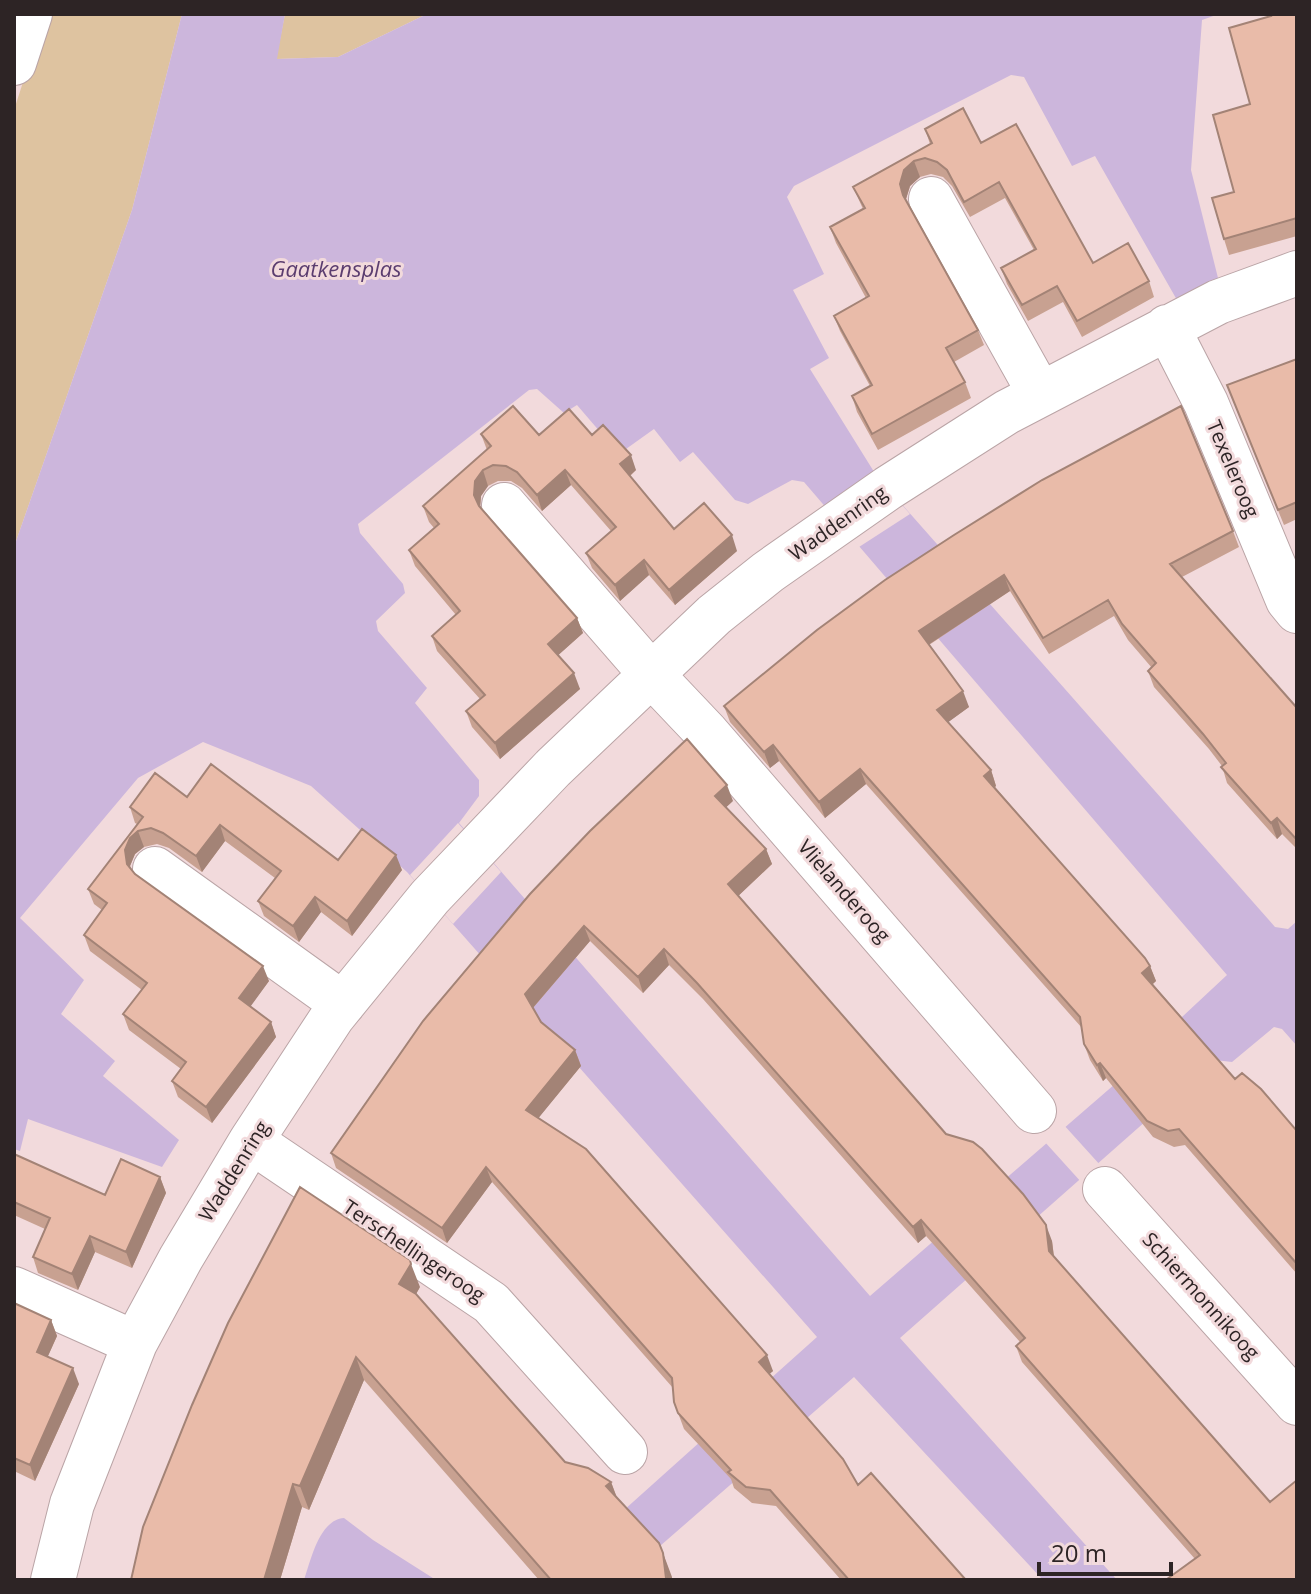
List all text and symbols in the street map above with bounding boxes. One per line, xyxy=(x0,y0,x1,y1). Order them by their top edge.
water label: Gaatkensplas xyxy=(270,253,402,283)
street label: Texeleroog xyxy=(1201,416,1266,522)
street label: Waddenring xyxy=(783,479,892,566)
street label: Vlielanderoog xyxy=(792,833,897,948)
street label: Waddenring xyxy=(192,1115,275,1226)
street label: Terschellingeroog xyxy=(338,1193,491,1308)
street label: Schiermonnikoog xyxy=(1137,1226,1266,1365)
scale bar xyxy=(1039,1526,1171,1576)
text: 20 m xyxy=(1051,1536,1107,1569)

